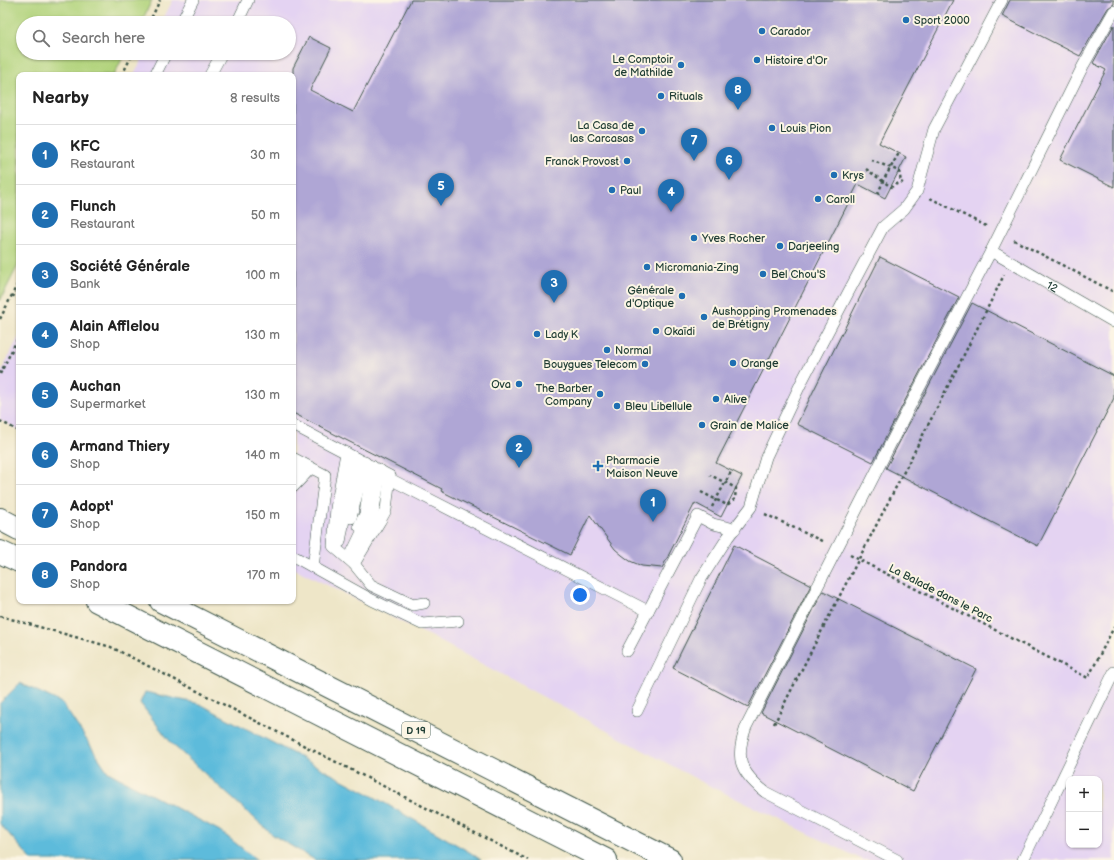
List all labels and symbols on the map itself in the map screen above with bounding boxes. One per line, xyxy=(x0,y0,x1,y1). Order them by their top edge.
place label: Sport 2000 xyxy=(914,14,970,27)
marker: Sport 2000 xyxy=(901,15,911,25)
place label: Carador xyxy=(770,25,812,38)
marker: Carador xyxy=(757,26,767,36)
place label: Le Comptoir de Mathilde xyxy=(612,53,674,79)
place label: Histoire d'Or xyxy=(765,54,828,67)
marker: Histoire d'Or xyxy=(752,55,762,65)
marker: Le Comptoir de Mathilde xyxy=(676,60,686,70)
pin: 8 xyxy=(725,77,751,110)
place label: Rituals xyxy=(669,90,704,103)
marker: Rituals xyxy=(656,91,666,101)
place label: La Casa de las Carcasas xyxy=(570,119,635,145)
place label: Louis Pion xyxy=(780,122,831,135)
marker: Louis Pion xyxy=(767,123,777,133)
marker: La Casa de las Carcasas xyxy=(637,126,647,136)
pin: 7 xyxy=(681,128,707,161)
pin: 6 xyxy=(716,147,742,180)
place label: Franck Provost xyxy=(545,155,620,168)
marker: Franck Provost xyxy=(622,156,632,166)
place label: Krys xyxy=(842,169,864,182)
marker: Krys xyxy=(829,170,839,180)
pin: 5 xyxy=(428,173,454,206)
pin: 4 xyxy=(658,179,684,212)
place label: Paul xyxy=(620,184,641,197)
marker: Paul xyxy=(607,185,617,195)
place label: Caroll xyxy=(826,193,855,206)
marker: Caroll xyxy=(813,194,823,204)
place label: Yves Rocher xyxy=(701,232,766,245)
marker: Yves Rocher xyxy=(689,233,699,243)
place label: Darjeeling xyxy=(788,240,839,253)
marker: Darjeeling xyxy=(775,241,785,251)
place label: Micromania-Zing xyxy=(655,261,739,274)
marker: Micromania-Zing xyxy=(642,262,652,272)
place label: Bel Chou'S xyxy=(771,268,826,281)
marker: Bel Chou'S xyxy=(758,269,768,279)
pin: 3 xyxy=(541,270,567,303)
street label: 12 xyxy=(1044,279,1061,295)
place label: Générale d'Optique xyxy=(626,284,674,310)
marker: Générale d'Optique xyxy=(677,291,687,301)
place label: Aushopping Promenades de Brétigny xyxy=(712,305,837,331)
marker: Aushopping Promenades de Brétigny xyxy=(699,312,709,322)
place label: Okaïdi xyxy=(664,325,695,338)
marker: Okaïdi xyxy=(651,326,661,336)
place label: Lady K xyxy=(545,328,579,341)
marker: Lady K xyxy=(532,329,542,339)
place label: Normal xyxy=(615,344,651,357)
marker: Normal xyxy=(602,345,612,355)
place label: Orange xyxy=(741,357,779,370)
place label: Bouygues Telecom xyxy=(543,358,637,371)
marker: Orange xyxy=(728,358,738,368)
marker: Bouygues Telecom xyxy=(640,359,650,369)
place label: Ova xyxy=(491,378,511,391)
marker: Ova xyxy=(514,379,524,389)
place label: The Barber Company xyxy=(536,382,593,408)
marker: The Barber Company xyxy=(595,389,605,399)
place label: Alive xyxy=(724,393,748,406)
marker: Alive xyxy=(711,394,721,404)
place label: Bleu Libellule xyxy=(625,400,693,413)
marker: Bleu Libellule xyxy=(612,401,622,411)
place label: Grain de Malice xyxy=(710,419,789,432)
marker: Grain de Malice xyxy=(697,420,707,430)
pin: 2 xyxy=(506,435,532,468)
place label: Pharmacie Maison Neuve xyxy=(606,454,678,480)
marker: Pharmacie Maison Neuve xyxy=(593,461,603,471)
pin: 1 xyxy=(640,489,666,522)
street label: La Balade dans le Parc xyxy=(887,562,995,625)
your location xyxy=(570,585,590,605)
road number: D 19 xyxy=(402,722,430,738)

